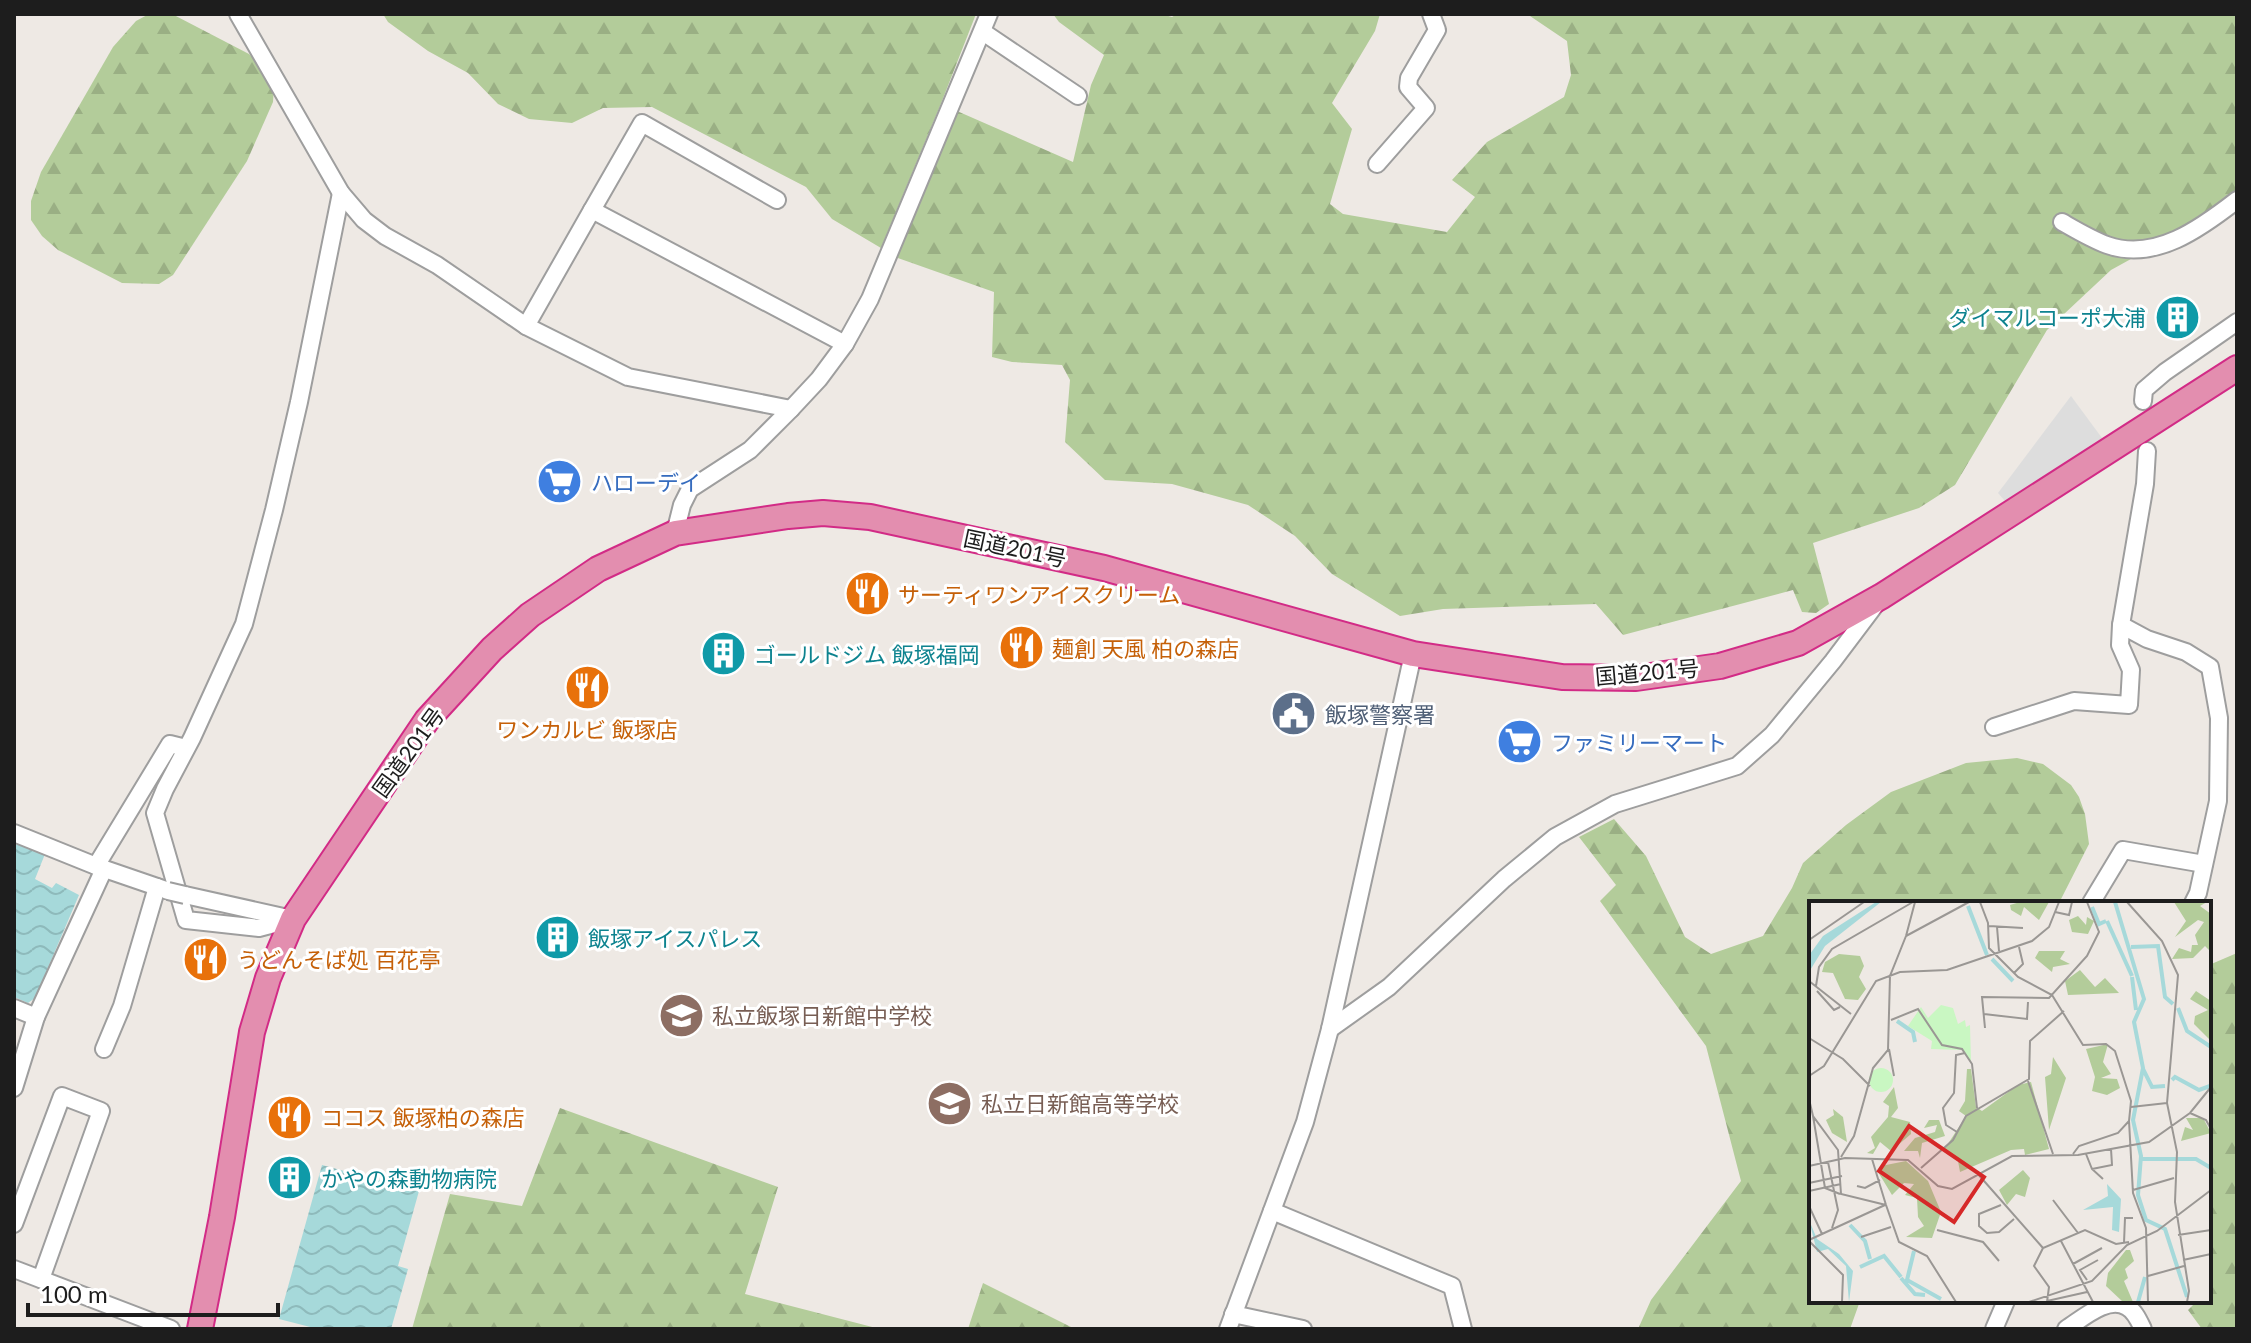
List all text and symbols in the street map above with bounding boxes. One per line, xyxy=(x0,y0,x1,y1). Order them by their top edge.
building icon: ダイマルコーポ大浦 xyxy=(2153,293,2201,341)
place label: ダイマルコーポ大浦 xyxy=(1948,304,2146,331)
supermarket icon: ハローデイ xyxy=(536,458,584,506)
place label: ハローデイ xyxy=(591,469,701,496)
street label: 国道201号 xyxy=(961,524,1069,572)
restaurant icon: サーティワンアイスクリーム xyxy=(843,570,891,618)
place label: サーティワンアイスクリーム xyxy=(898,581,1180,608)
restaurant icon: 麺創 天風 柏の森店 xyxy=(997,624,1045,672)
building icon: ゴールドジム 飯塚福岡 xyxy=(699,630,747,678)
place label: 麺創 天風 柏の森店 xyxy=(1052,635,1239,662)
place label: ゴールドジム 飯塚福岡 xyxy=(754,641,980,668)
street label: 国道201号 xyxy=(1594,654,1700,690)
restaurant icon: ワンカルビ 飯塚店 xyxy=(563,664,611,712)
public building icon: 飯塚警察署 xyxy=(1270,690,1318,738)
place label: 飯塚警察署 xyxy=(1325,701,1435,728)
street label: 国道201号 xyxy=(366,702,450,802)
place label: ワンカルビ 飯塚店 xyxy=(496,716,678,743)
supermarket icon: ファミリーマート xyxy=(1496,718,1544,766)
place label: ファミリーマート xyxy=(1551,729,1727,756)
inset map xyxy=(1809,901,2211,1303)
building icon: 飯塚アイスパレス xyxy=(533,914,581,962)
place label: 飯塚アイスパレス xyxy=(588,925,762,952)
restaurant icon: うどんそば処 百花亭 xyxy=(182,935,230,983)
place label: うどんそば処 百花亭 xyxy=(237,946,441,973)
school or university icon: 私立飯塚日新館中学校 xyxy=(657,991,705,1039)
place label: 私立飯塚日新館中学校 xyxy=(712,1002,932,1029)
school or university icon: 私立日新館高等学校 xyxy=(926,1079,974,1127)
place label: 私立日新館高等学校 xyxy=(981,1090,1179,1117)
restaurant icon: ココス 飯塚柏の森店 xyxy=(266,1093,314,1141)
place label: ココス 飯塚柏の森店 xyxy=(321,1104,525,1131)
building icon: かやの森動物病院 xyxy=(266,1154,314,1202)
place label: かやの森動物病院 xyxy=(321,1165,497,1192)
scale bar xyxy=(28,1267,278,1317)
text: 100 m xyxy=(40,1279,108,1308)

